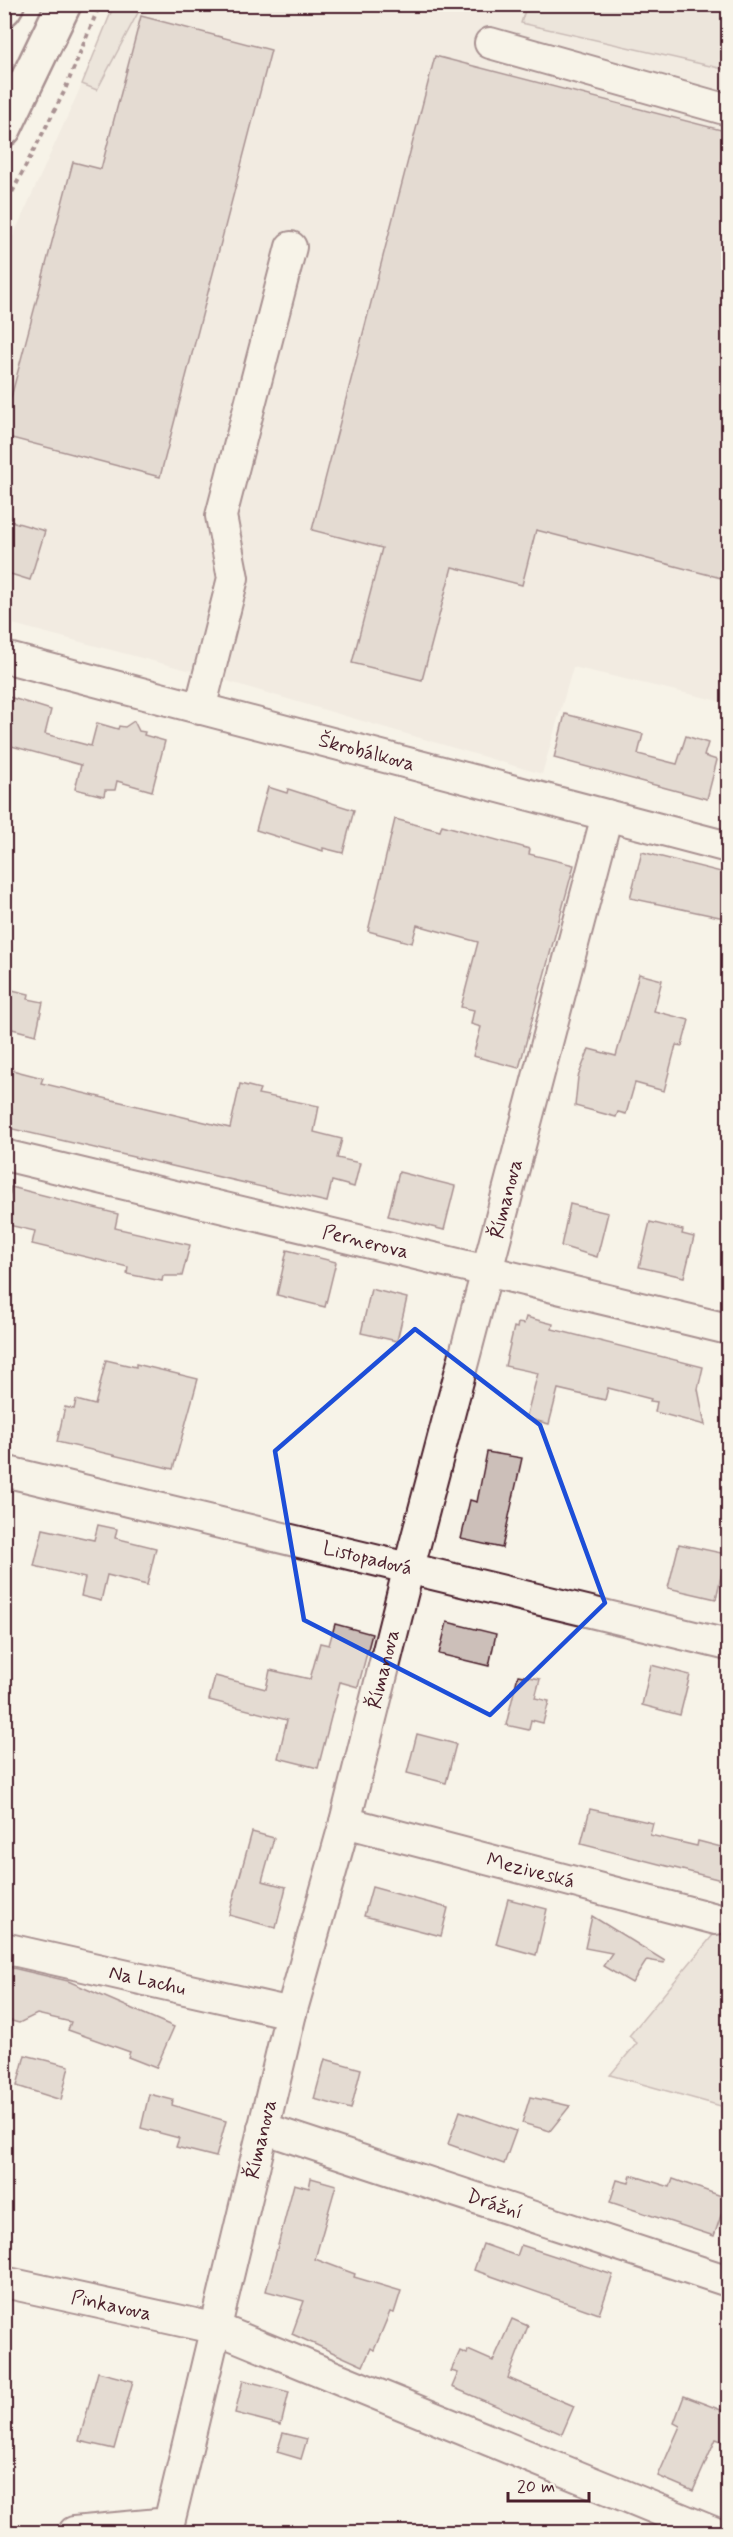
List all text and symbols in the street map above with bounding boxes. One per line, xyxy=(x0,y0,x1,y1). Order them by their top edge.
street label: Škrobálkova xyxy=(316,727,418,778)
street label: Římanova xyxy=(483,1156,529,1241)
street label: Pernerova xyxy=(320,1219,412,1265)
street label: Listopadová xyxy=(320,1535,415,1582)
street label: Římanova xyxy=(360,1626,406,1712)
street label: Meziveská xyxy=(484,1846,578,1895)
street label: Na Lachu xyxy=(106,1959,188,2002)
street label: Římanova xyxy=(238,2097,283,2182)
street label: Drážní xyxy=(463,2183,526,2226)
street label: Pinkavova xyxy=(69,2284,154,2328)
scale bar xyxy=(508,2465,589,2503)
text: 20 m xyxy=(517,2475,555,2499)

